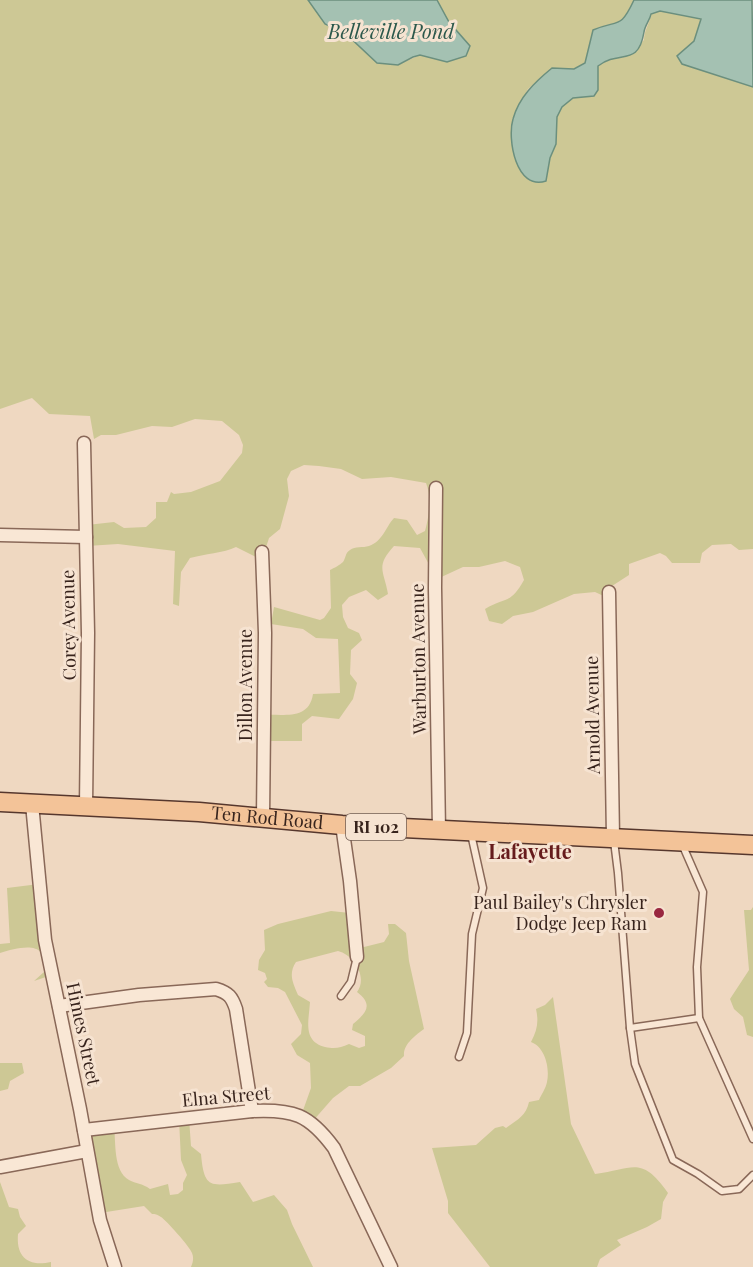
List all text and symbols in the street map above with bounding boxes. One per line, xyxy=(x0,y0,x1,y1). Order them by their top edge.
water label: Belleville Pond xyxy=(327,17,455,44)
street label: Corey Avenue xyxy=(55,569,81,681)
street label: Warburton Avenue xyxy=(405,583,431,736)
street label: Dillon Avenue xyxy=(233,629,257,741)
street label: Arnold Avenue xyxy=(579,656,605,775)
street label: Ten Rod Road xyxy=(211,800,325,834)
road number: RI 102 xyxy=(346,814,406,840)
district label: Lafayette xyxy=(488,837,572,864)
place label: Paul Bailey's Chrysler Dodge Jeep Ram xyxy=(473,890,647,935)
marker: Paul Bailey's Chrysler Dodge Jeep Ram xyxy=(652,906,666,920)
street label: Himes Street xyxy=(61,980,107,1088)
street label: Elna Street xyxy=(181,1080,272,1112)

